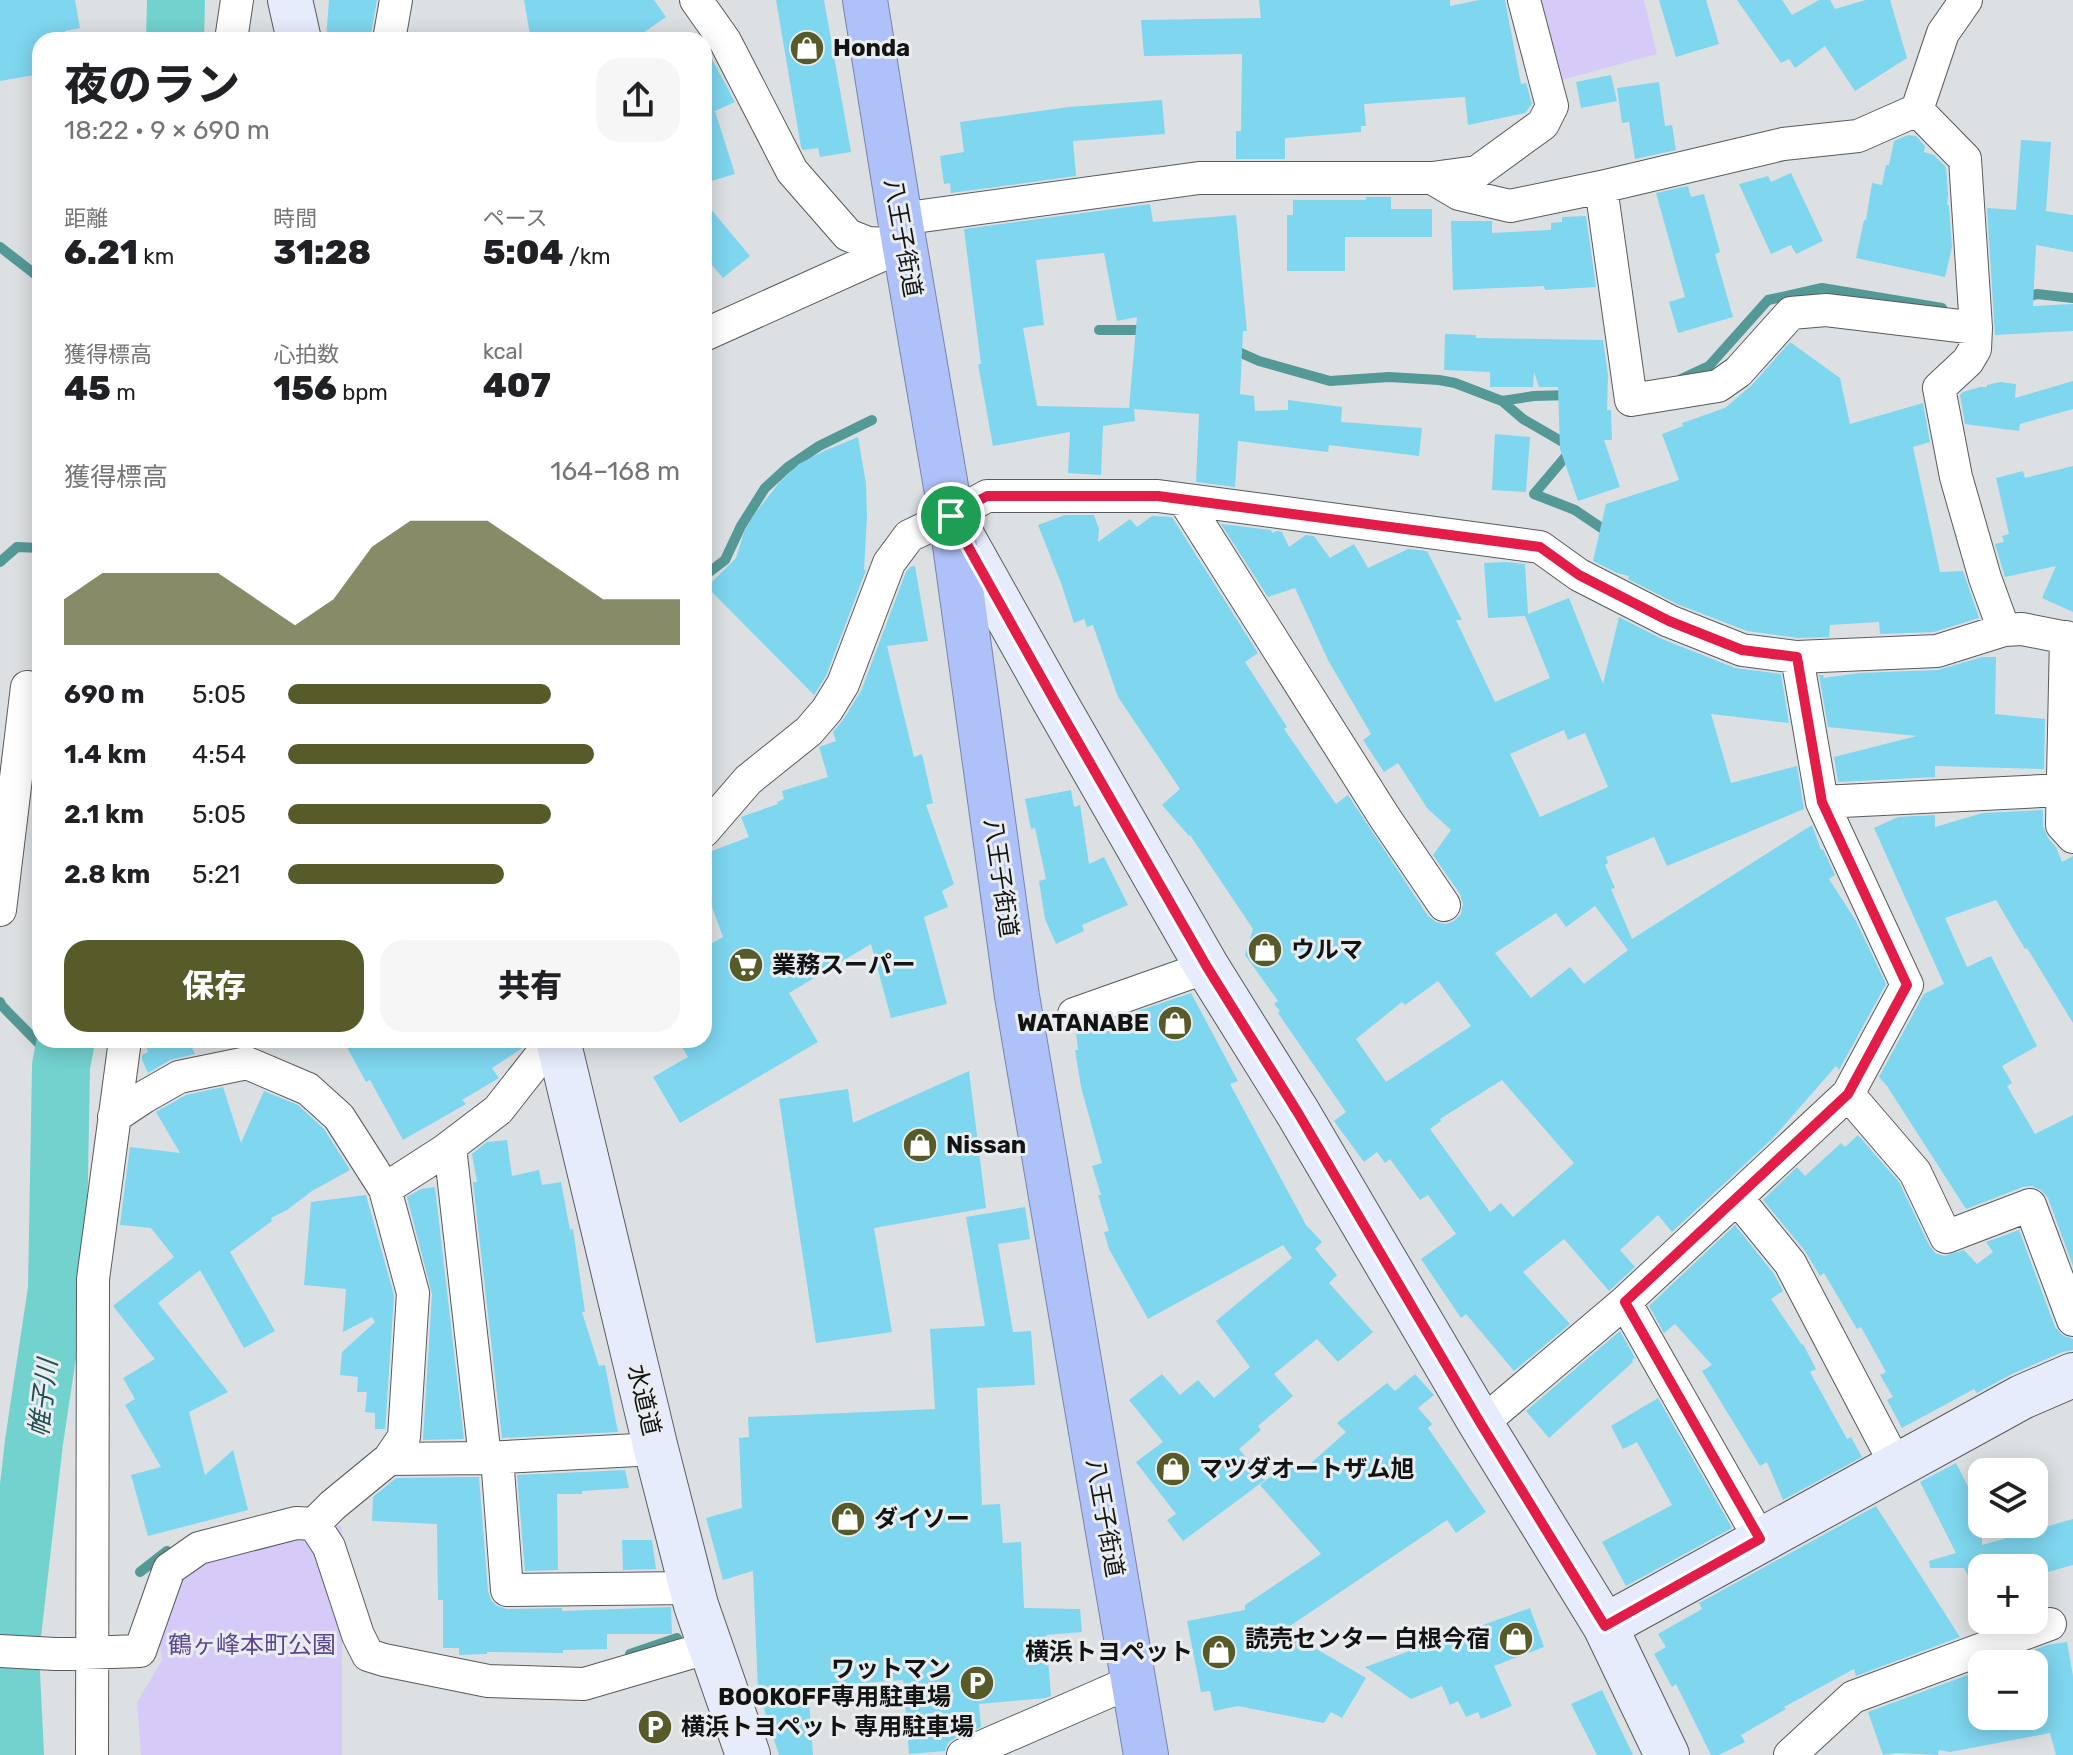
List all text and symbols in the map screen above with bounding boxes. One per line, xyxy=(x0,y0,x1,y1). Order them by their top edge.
shop icon: Honda xyxy=(788,29,826,67)
place label: Honda xyxy=(833,34,910,62)
button: share xyxy=(596,58,680,142)
text: 夜のラン xyxy=(64,59,240,111)
text: 18:22 · 9 × 690 m xyxy=(64,115,270,146)
street label: 八王子街道 xyxy=(879,176,927,300)
text: 距離 xyxy=(64,205,108,232)
text: 時間 xyxy=(273,205,317,232)
text: ペース xyxy=(483,205,548,232)
text: 6.21 xyxy=(64,232,138,273)
text: 31:28 xyxy=(273,232,371,273)
text: 5:04 xyxy=(483,232,564,273)
text: km xyxy=(138,243,174,270)
text: /km xyxy=(564,243,611,270)
text: kcal xyxy=(483,338,523,365)
text: 獲得標高 xyxy=(64,341,152,368)
text: 心拍数 xyxy=(273,341,339,368)
text: 407 xyxy=(483,365,551,406)
text: 45 xyxy=(64,368,111,409)
text: 156 xyxy=(273,368,337,409)
text: m xyxy=(111,379,136,406)
text: bpm xyxy=(337,379,388,406)
text: 164–168 m xyxy=(550,456,680,487)
text: 獲得標高 xyxy=(64,462,168,493)
pin xyxy=(917,482,985,550)
icon: arrive xyxy=(929,494,973,538)
text: 690 m xyxy=(64,679,145,710)
text: 5:05 xyxy=(192,679,246,710)
text: 1.4 km xyxy=(64,739,146,770)
text: 4:54 xyxy=(192,739,246,770)
text: 2.1 km xyxy=(64,799,144,830)
text: 5:05 xyxy=(192,799,246,830)
street label: 八王子街道 xyxy=(979,817,1023,939)
text: 2.8 km xyxy=(64,859,150,890)
text: 5:21 xyxy=(192,859,241,890)
shop icon: ウルマ xyxy=(1246,931,1284,969)
place label: ウルマ xyxy=(1291,936,1363,964)
button: 保存 xyxy=(64,940,364,1032)
button: 共有 xyxy=(380,940,680,1032)
supermarket icon: 業務スーパー xyxy=(727,946,765,984)
place label: 業務スーパー xyxy=(772,951,916,979)
shop icon: WATANABE xyxy=(1156,1004,1194,1042)
place label: WATANABE xyxy=(1017,1009,1149,1037)
shop icon: Nissan xyxy=(901,1126,939,1164)
place label: Nissan xyxy=(946,1131,1026,1159)
water label: 帷子川 xyxy=(23,1354,64,1439)
street label: 水道道 xyxy=(622,1362,666,1438)
shop icon: マツダオートザム旭 xyxy=(1154,1450,1192,1488)
place label: マツダオートザム旭 xyxy=(1199,1455,1415,1483)
street label: 八王子街道 xyxy=(1081,1456,1129,1580)
map controls xyxy=(1968,1458,2048,1730)
button: layers xyxy=(1968,1458,2048,1538)
shop icon: ダイソー xyxy=(829,1500,867,1538)
place label: ダイソー xyxy=(874,1505,970,1533)
button: + xyxy=(1968,1554,2048,1634)
shop icon: 読売センター 白根今宿 xyxy=(1497,1620,1535,1658)
place label: 読売センター 白根今宿 xyxy=(1245,1625,1490,1653)
park label: 鶴ヶ峰本町公園 xyxy=(168,1631,336,1659)
shop icon: 横浜トヨペット xyxy=(1200,1633,1238,1671)
place label: 横浜トヨペット xyxy=(1025,1638,1193,1666)
button: − xyxy=(1968,1650,2048,1730)
place label: ワットマン BOOKOFF専用駐車場 xyxy=(718,1655,951,1711)
parking icon: ワットマン BOOKOFF専用駐車場 xyxy=(958,1664,996,1702)
parking icon: 横浜トヨペット 専用駐車場 xyxy=(636,1708,674,1746)
place label: 横浜トヨペット 専用駐車場 xyxy=(681,1713,974,1741)

